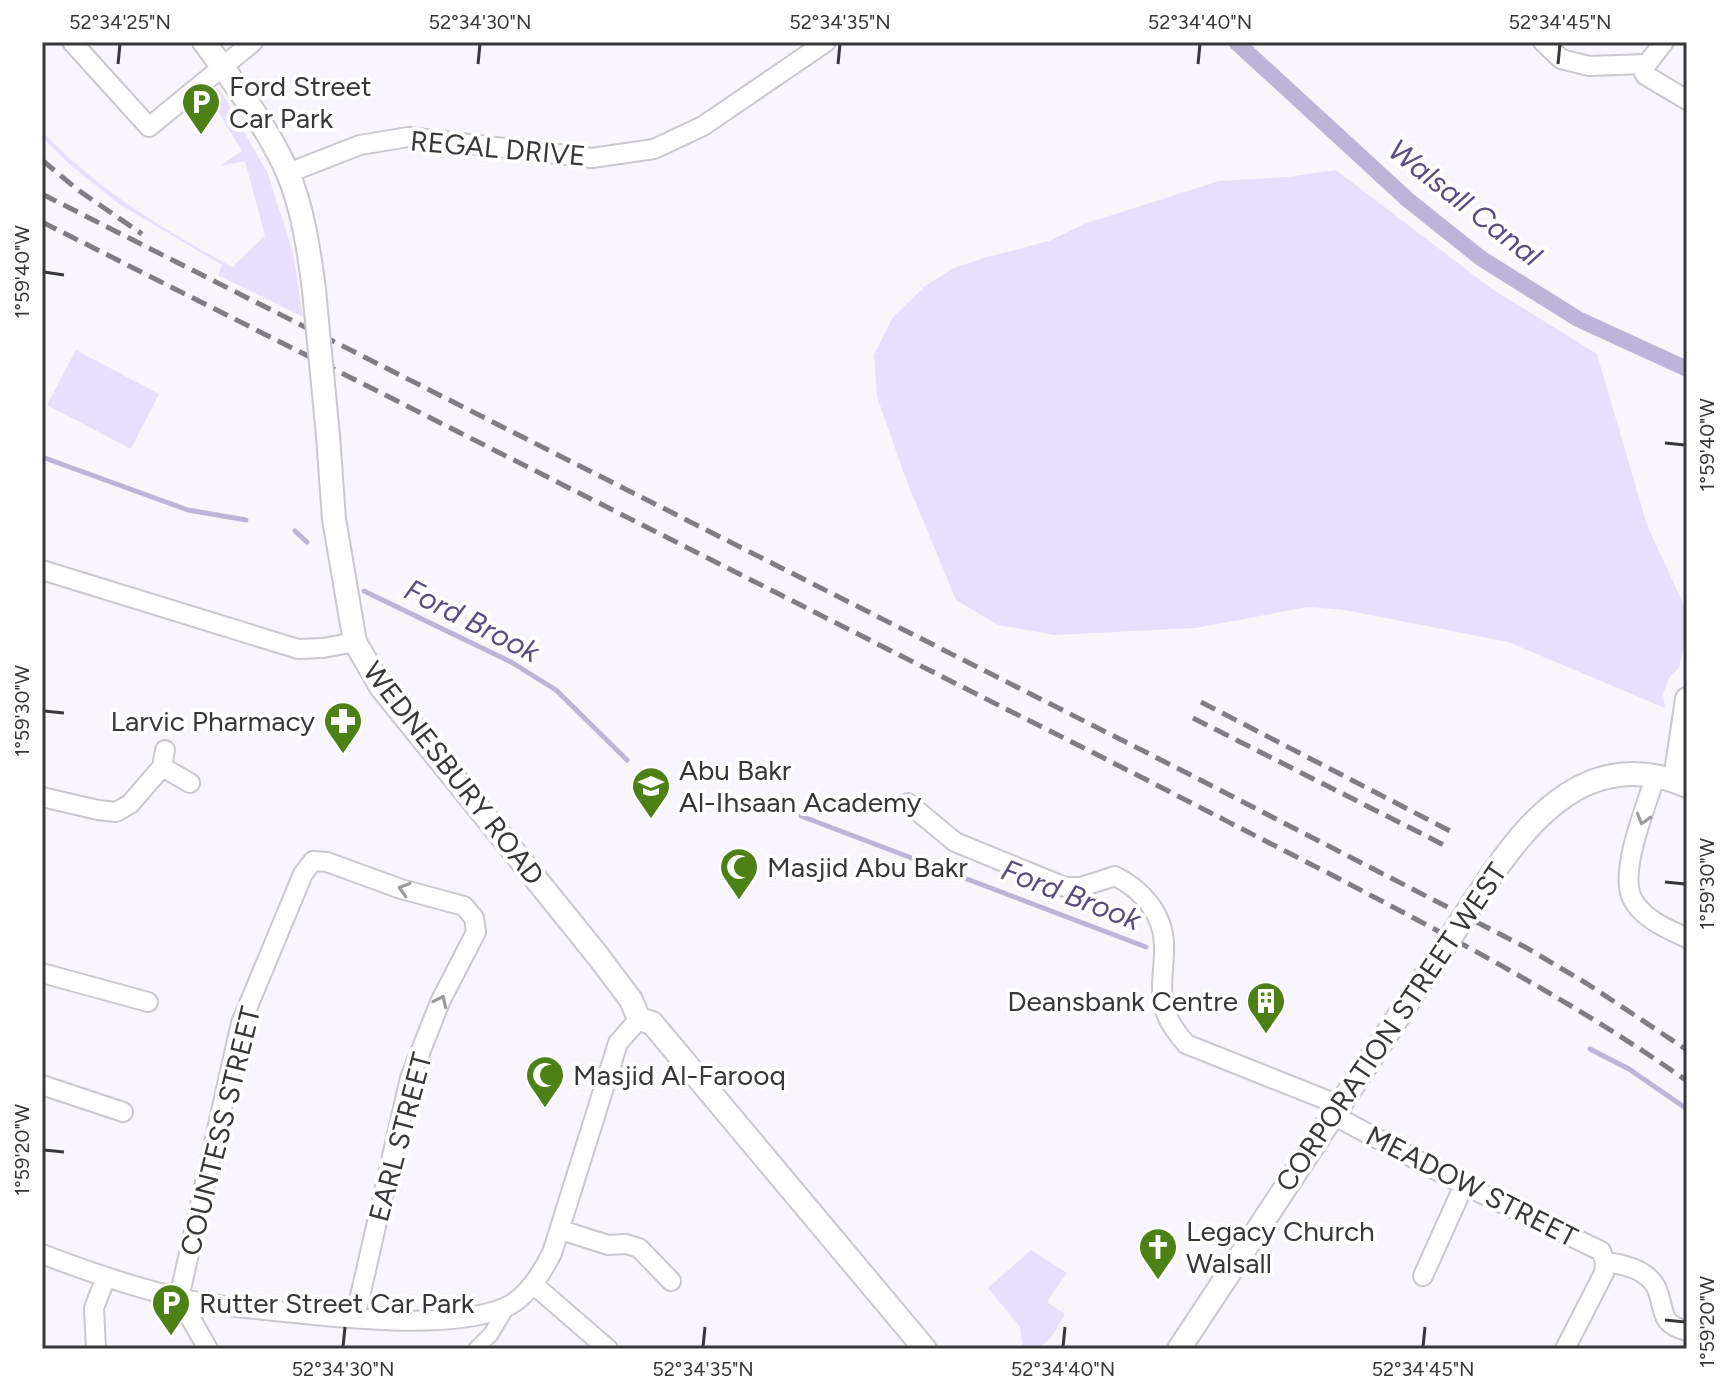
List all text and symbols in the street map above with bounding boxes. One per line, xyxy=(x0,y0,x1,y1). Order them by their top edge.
text: 52°34'25"N xyxy=(69,10,171,34)
text: 52°34'30"N xyxy=(429,10,531,34)
text: 52°34'35"N xyxy=(789,10,891,34)
text: 52°34'40"N xyxy=(1148,10,1252,34)
text: 52°34'45"N xyxy=(1508,10,1612,34)
place label: Ford Street Car Park xyxy=(229,69,371,135)
parking icon: Ford Street Car Park xyxy=(180,81,222,136)
street label: REGAL DRIVE xyxy=(409,123,587,173)
water label: Walsall Canal xyxy=(1381,131,1550,274)
text: 1°59'40"W xyxy=(10,225,34,319)
text: 1°59'40"W xyxy=(1695,398,1719,492)
water label: Ford Brook xyxy=(398,571,547,671)
street label: WEDNESBURY ROAD xyxy=(356,655,552,891)
text: 1°59'30"W xyxy=(10,665,34,757)
pharmacy icon: Larvic Pharmacy xyxy=(322,700,364,755)
place label: Larvic Pharmacy xyxy=(110,704,315,738)
place label: Abu Bakr Al-Ihsaan Academy xyxy=(679,753,922,819)
school or university icon: Abu Bakr Al-Ihsaan Academy xyxy=(630,765,672,820)
one-way arrow xyxy=(1636,811,1652,825)
text: 1°59'30"W xyxy=(1695,838,1719,930)
mosque icon: Masjid Abu Bakr xyxy=(718,846,760,901)
place label: Masjid Abu Bakr xyxy=(767,850,968,884)
water label: Ford Brook xyxy=(996,851,1148,939)
street label: CORPORATION STREET WEST xyxy=(1268,856,1514,1198)
one-way arrow xyxy=(398,882,412,898)
building icon: Deansbank Centre xyxy=(1245,980,1287,1035)
place label: Deansbank Centre xyxy=(1007,984,1238,1018)
one-way arrow xyxy=(431,994,447,1009)
street label: COUNTESS STREET xyxy=(173,1002,268,1259)
street label: EARL STREET xyxy=(361,1048,439,1225)
mosque icon: Masjid Al-Farooq xyxy=(524,1054,566,1109)
place label: Masjid Al-Farooq xyxy=(573,1058,786,1092)
text: 1°59'20"W xyxy=(10,1104,34,1196)
street label: MEADOW STREET xyxy=(1361,1118,1584,1254)
place label: Legacy Church Walsall xyxy=(1186,1214,1375,1280)
church icon: Legacy Church Walsall xyxy=(1137,1226,1179,1281)
text: 1°59'20"W xyxy=(1695,1276,1719,1368)
parking icon: Rutter Street Car Park xyxy=(150,1282,192,1337)
place label: Rutter Street Car Park xyxy=(199,1286,475,1320)
text: 52°34'30"N xyxy=(292,1357,394,1381)
text: 52°34'35"N xyxy=(652,1357,754,1381)
text: 52°34'40"N xyxy=(1011,1357,1115,1381)
text: 52°34'45"N xyxy=(1371,1357,1475,1381)

